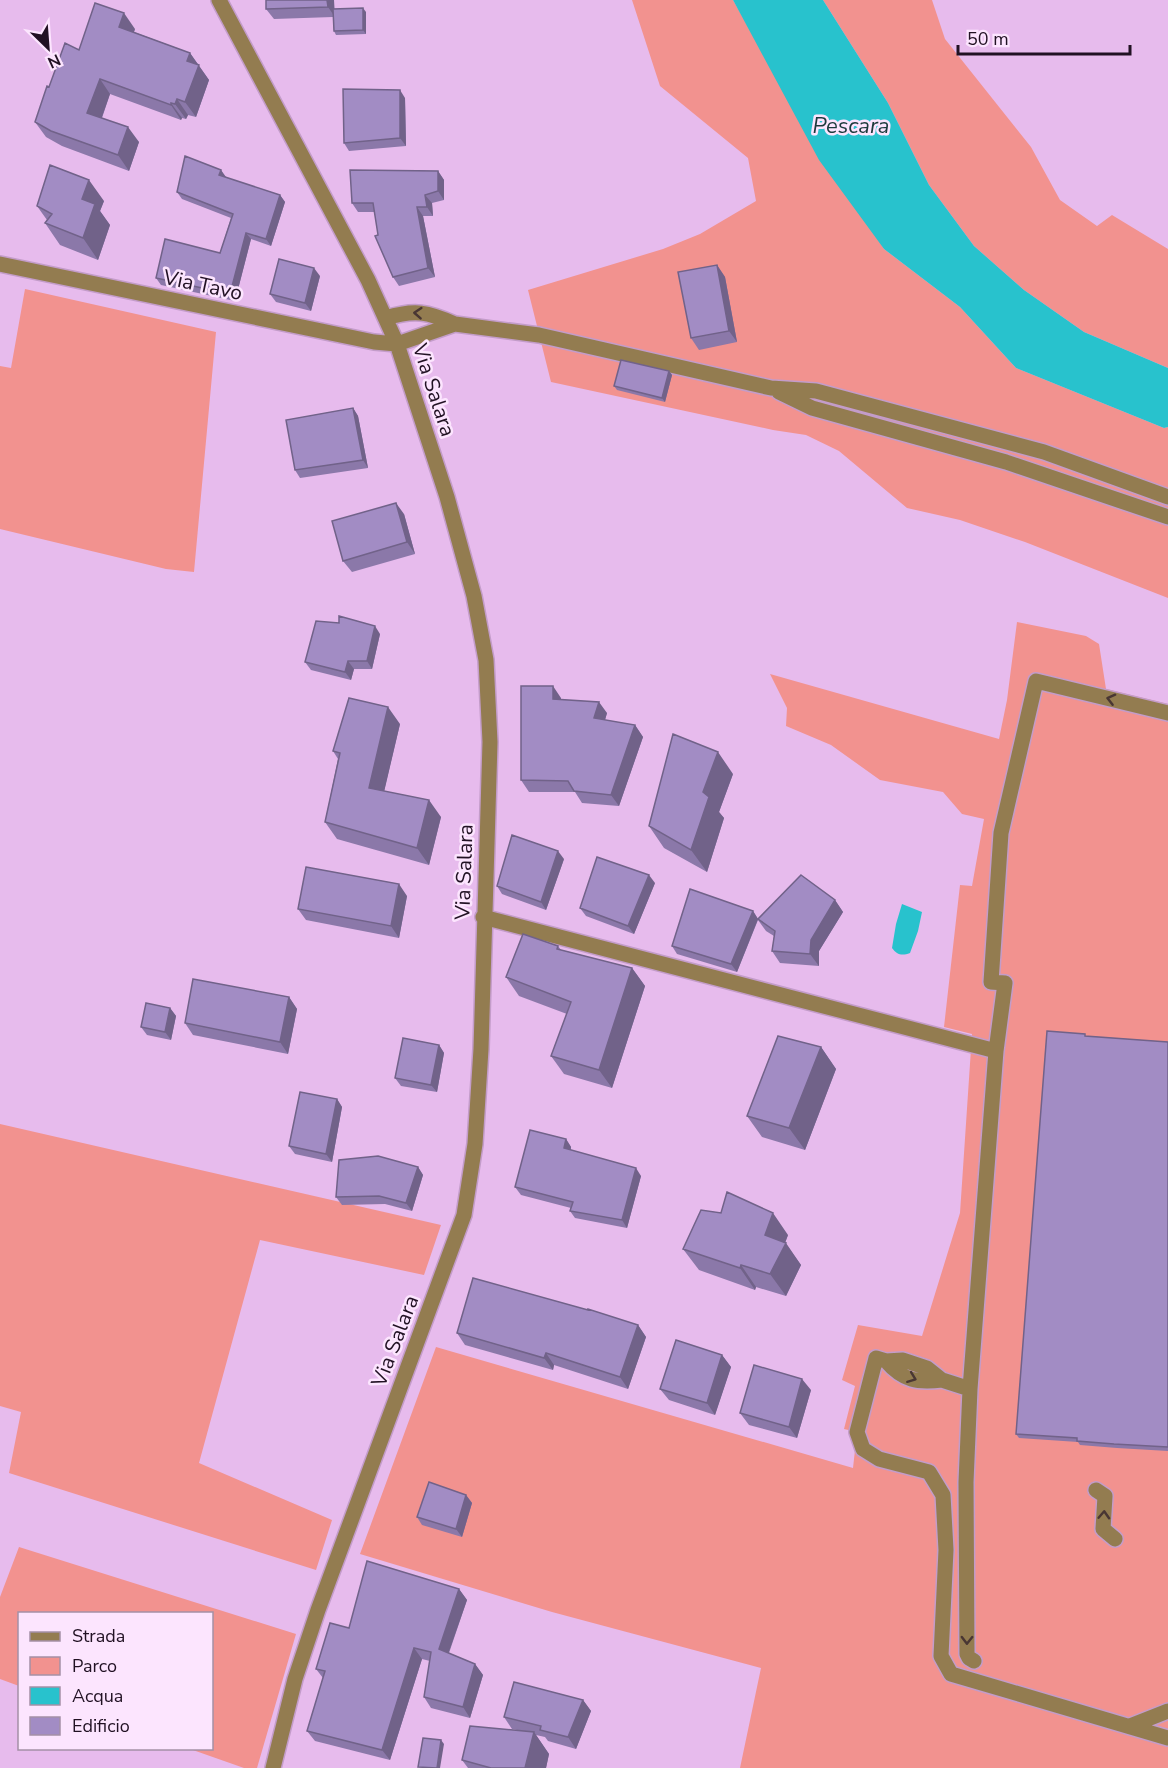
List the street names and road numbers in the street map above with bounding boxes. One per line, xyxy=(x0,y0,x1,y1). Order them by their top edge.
street label: Via Tavo xyxy=(160,263,245,307)
street label: Via Salara xyxy=(406,339,462,440)
street label: Via Salara xyxy=(448,824,480,921)
street label: Via Salara xyxy=(364,1291,425,1392)

